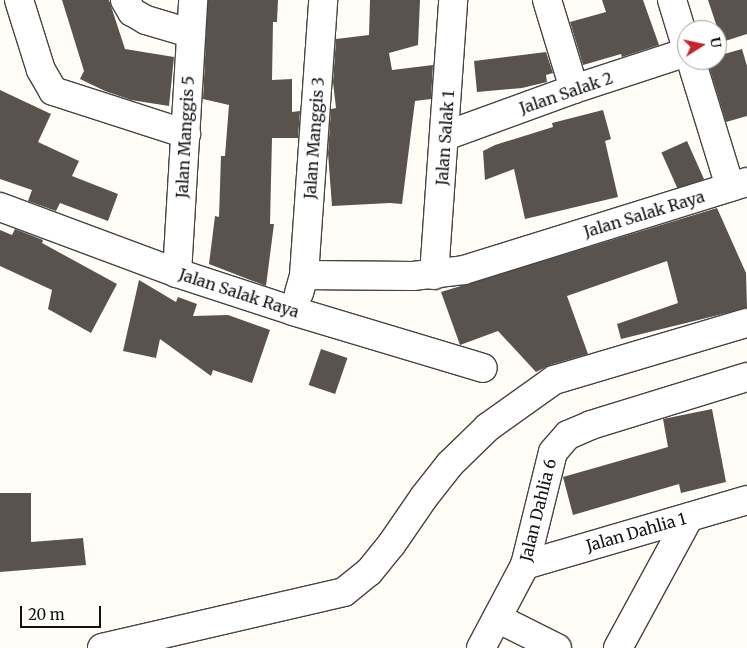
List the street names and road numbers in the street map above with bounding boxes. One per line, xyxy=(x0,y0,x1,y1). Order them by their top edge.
street label: Jalan Salak 2 xyxy=(517,68,615,118)
street label: Jalan Manggis 5 xyxy=(172,75,198,199)
street label: Jalan Manggis 3 xyxy=(300,76,328,200)
street label: Jalan Salak 1 xyxy=(432,90,458,186)
street label: Jalan Salak Raya xyxy=(581,187,707,241)
street label: Jalan Salak Raya xyxy=(176,265,302,321)
street label: Jalan Dahlia 6 xyxy=(516,457,560,563)
street label: Jalan Dahlia 1 xyxy=(584,509,688,555)

